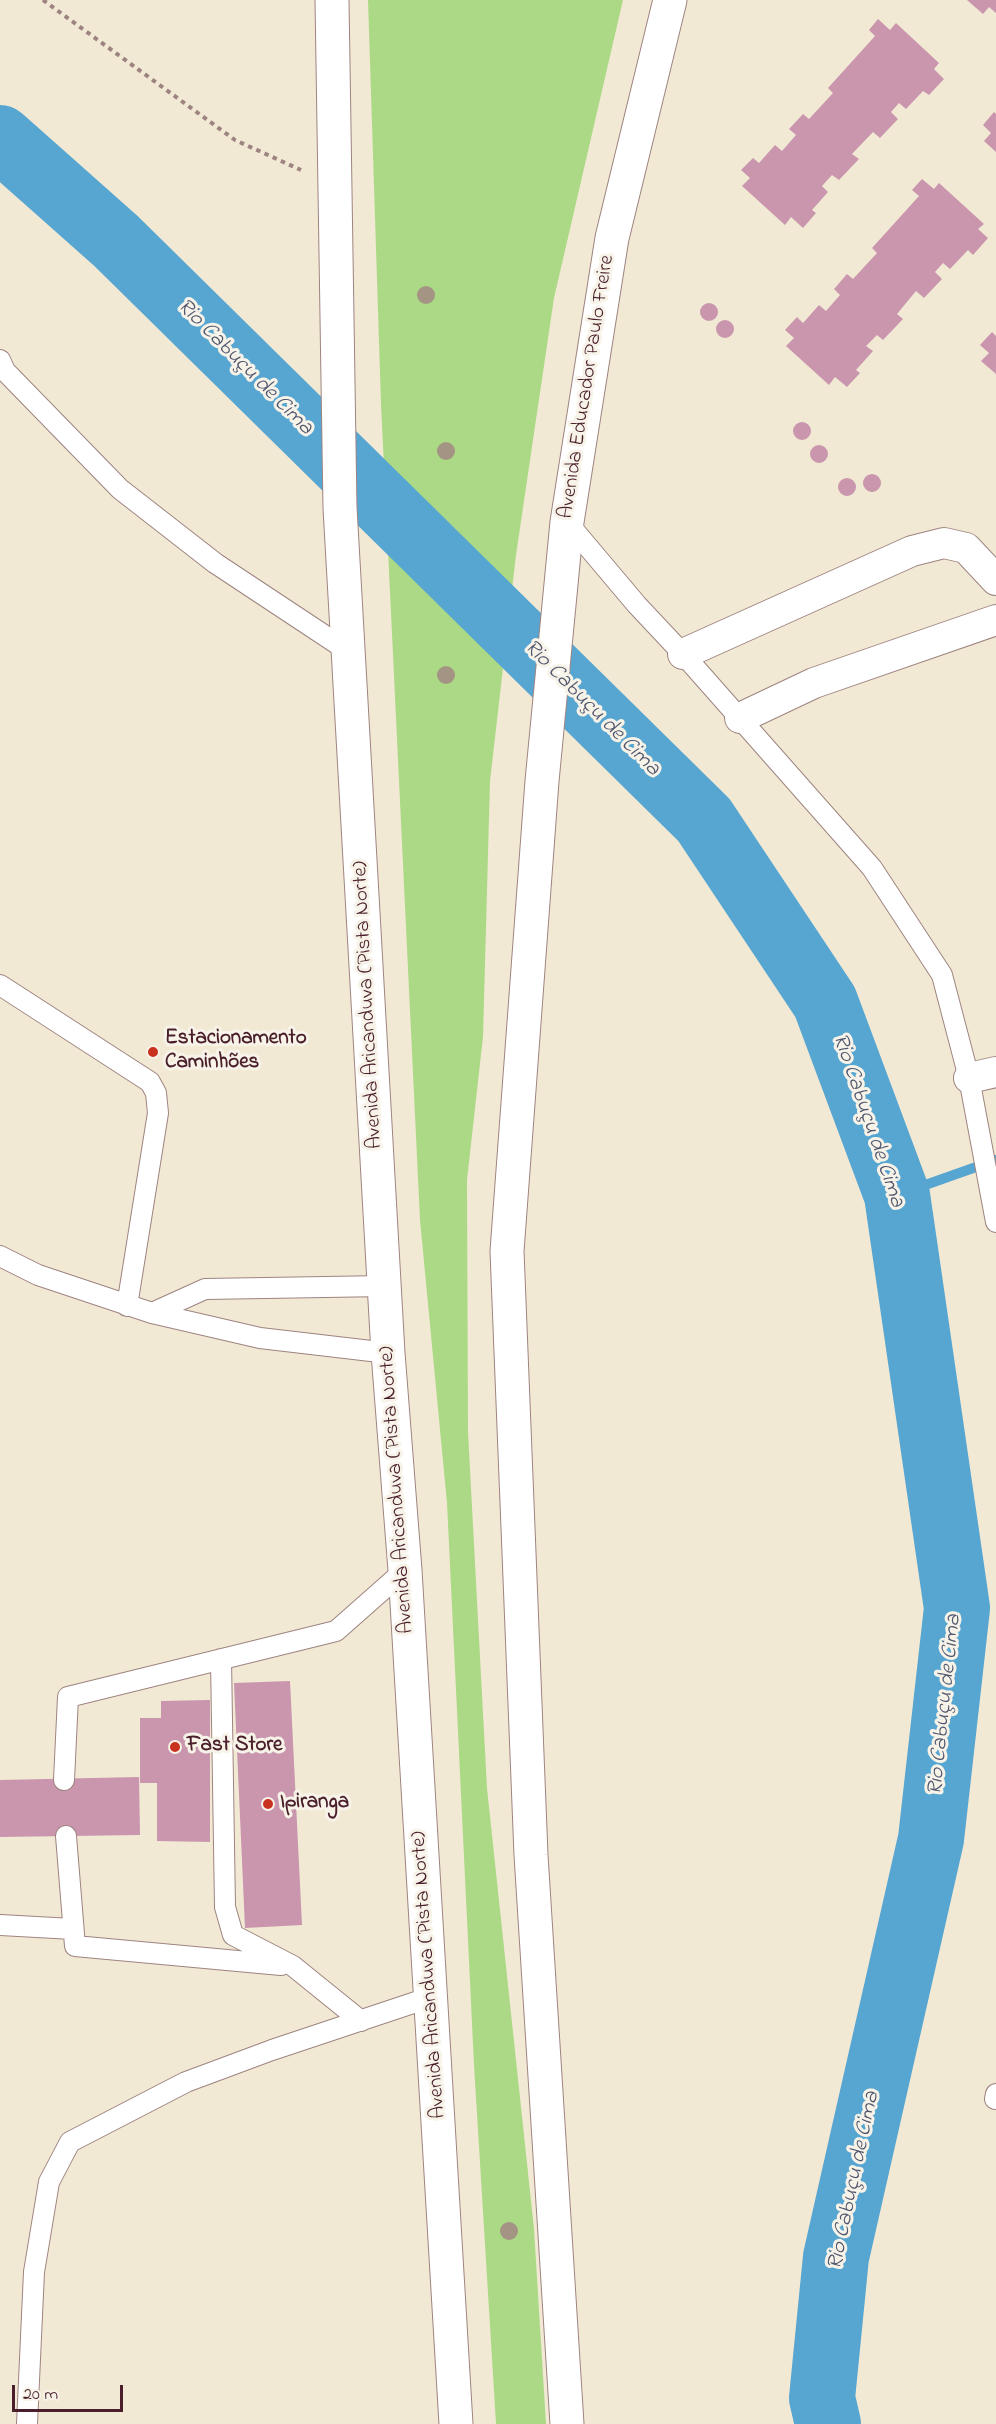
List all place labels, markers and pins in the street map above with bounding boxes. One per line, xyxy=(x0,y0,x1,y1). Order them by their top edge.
place label: Estacionamento Caminhões xyxy=(165,1027,307,1077)
marker: Estacionamento Caminhões xyxy=(146,1045,160,1059)
place label: Fast Store xyxy=(187,1734,282,1760)
marker: Fast Store xyxy=(168,1740,182,1754)
place label: Ipiranga xyxy=(280,1791,349,1817)
marker: Ipiranga xyxy=(261,1797,275,1811)

